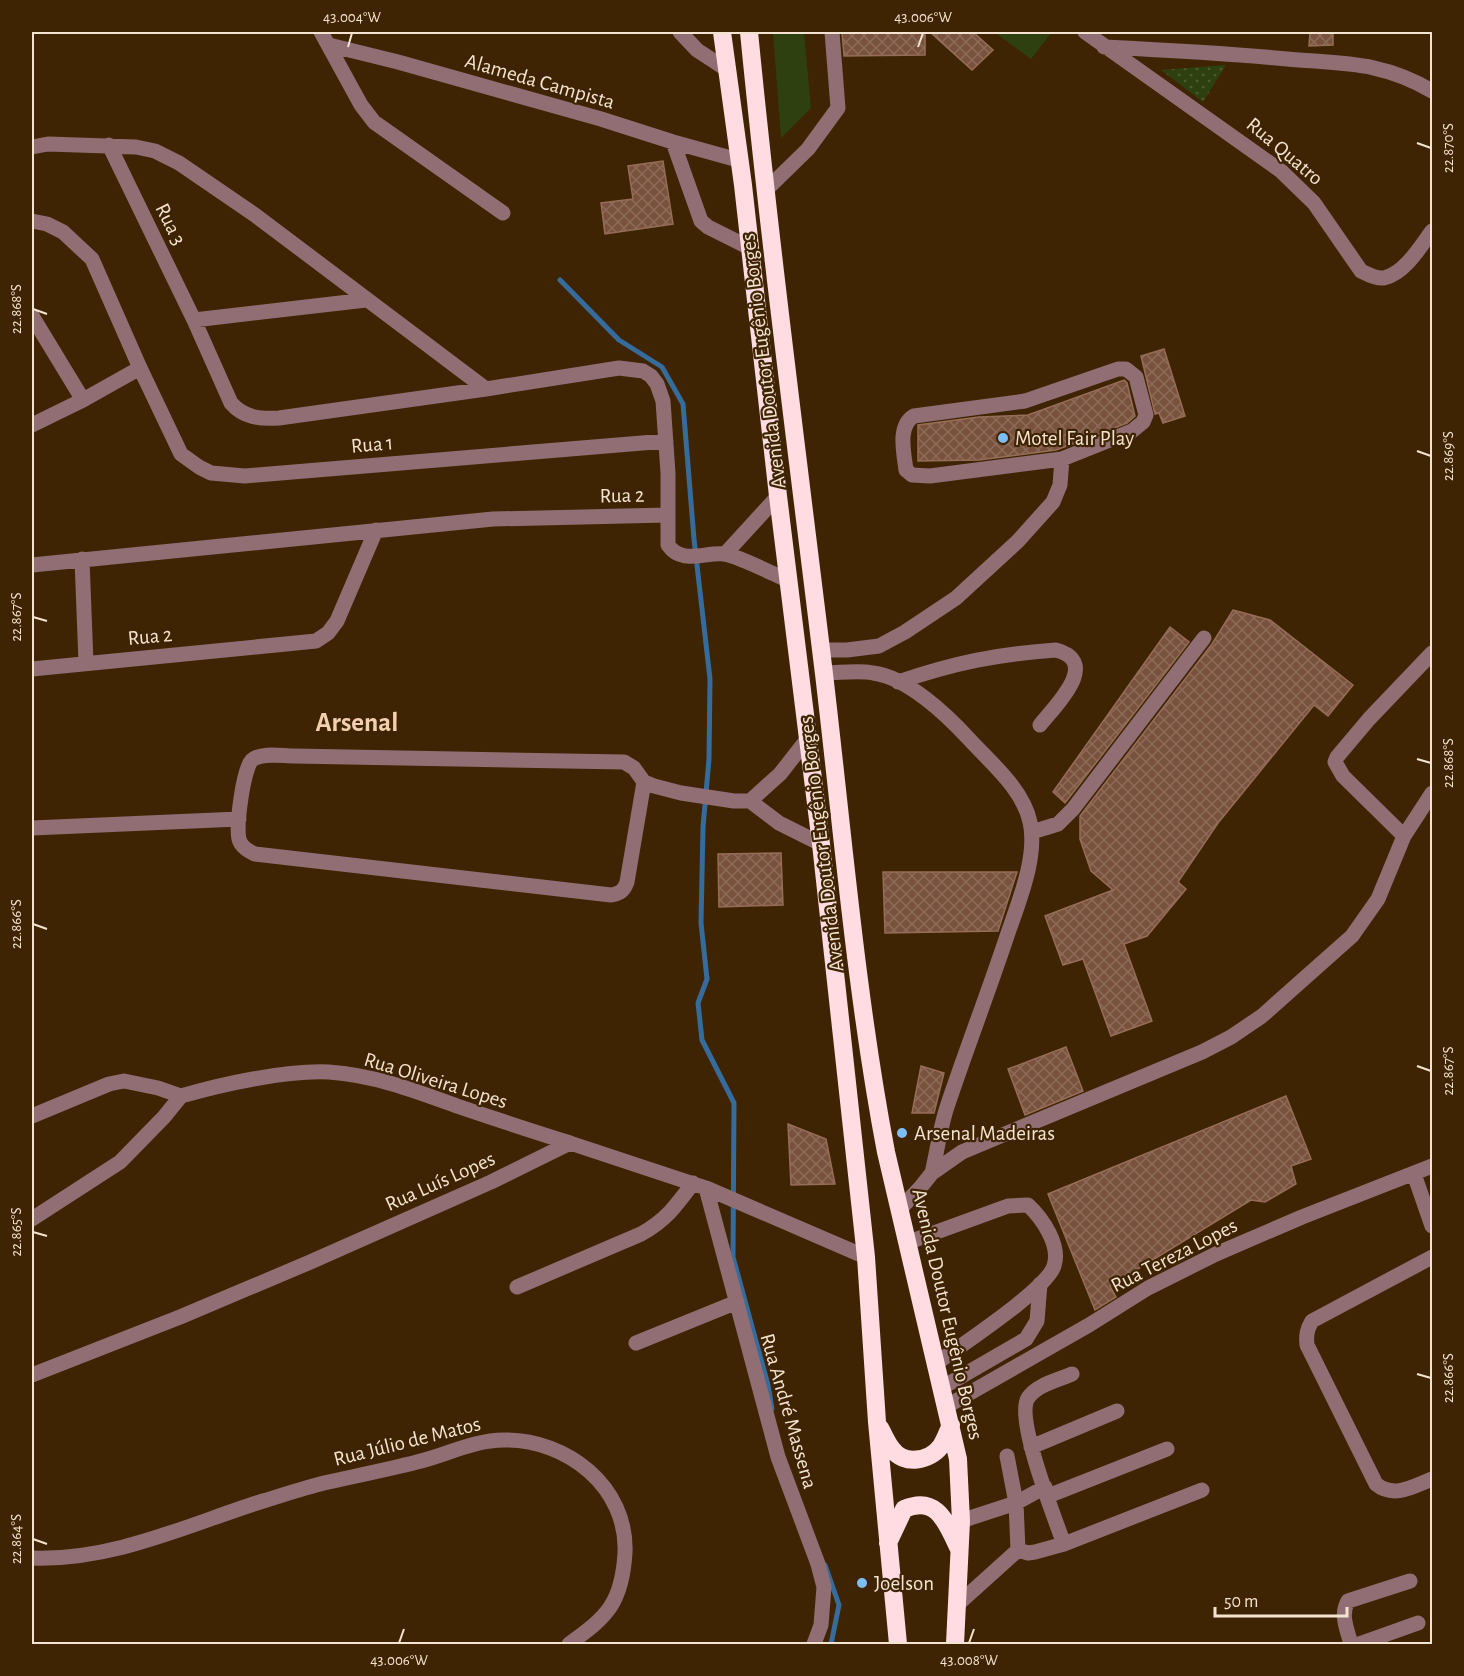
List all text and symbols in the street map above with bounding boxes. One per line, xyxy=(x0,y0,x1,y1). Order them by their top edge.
text: 43.004°W xyxy=(323,10,382,25)
text: 43.006°W xyxy=(894,10,952,25)
street label: Alameda Campista xyxy=(463,50,617,113)
street label: Rua Quatro xyxy=(1242,114,1327,189)
text: 22.870°S xyxy=(1441,123,1456,173)
street label: Rua 3 xyxy=(152,200,190,248)
street label: Avenida Doutor Eugênio Borges xyxy=(737,232,790,490)
text: 22.868°S xyxy=(9,284,24,334)
place label: Motel Fair Play xyxy=(1015,428,1134,449)
marker: Motel Fair Play xyxy=(996,431,1010,445)
text: 22.869°S xyxy=(1441,431,1456,481)
street label: Rua 1 xyxy=(350,432,394,457)
street label: Rua 2 xyxy=(599,485,645,506)
text: 22.867°S xyxy=(9,593,24,641)
street label: Rua 2 xyxy=(127,624,173,649)
district label: Arsenal xyxy=(316,709,398,736)
street label: Avenida Doutor Eugênio Borges xyxy=(795,715,848,973)
text: 22.868°S xyxy=(1441,738,1456,788)
text: 22.866°S xyxy=(9,899,24,949)
text: 22.867°S xyxy=(1441,1047,1456,1095)
street label: Rua Oliveira Lopes xyxy=(362,1049,510,1112)
place label: Arsenal Madeiras xyxy=(914,1123,1055,1144)
marker: Arsenal Madeiras xyxy=(895,1126,909,1140)
street label: Rua Luís Lopes xyxy=(382,1148,498,1215)
street label: Avenida Doutor Eugênio Borges xyxy=(908,1187,987,1442)
text: 22.865°S xyxy=(9,1208,24,1257)
street label: Rua Tereza Lopes xyxy=(1108,1215,1241,1296)
street label: Rua André Massena xyxy=(756,1331,821,1491)
text: 22.866°S xyxy=(1441,1353,1456,1403)
street label: Rua Júlio de Matos xyxy=(331,1413,483,1470)
text: 22.864°S xyxy=(9,1514,24,1564)
place label: Joelson xyxy=(874,1573,934,1594)
marker: Joelson xyxy=(855,1576,869,1590)
scale bar xyxy=(1215,1580,1347,1618)
text: 50 m xyxy=(1224,1593,1258,1611)
text: 43.006°W xyxy=(370,1653,428,1668)
text: 43.008°W xyxy=(940,1653,998,1668)

